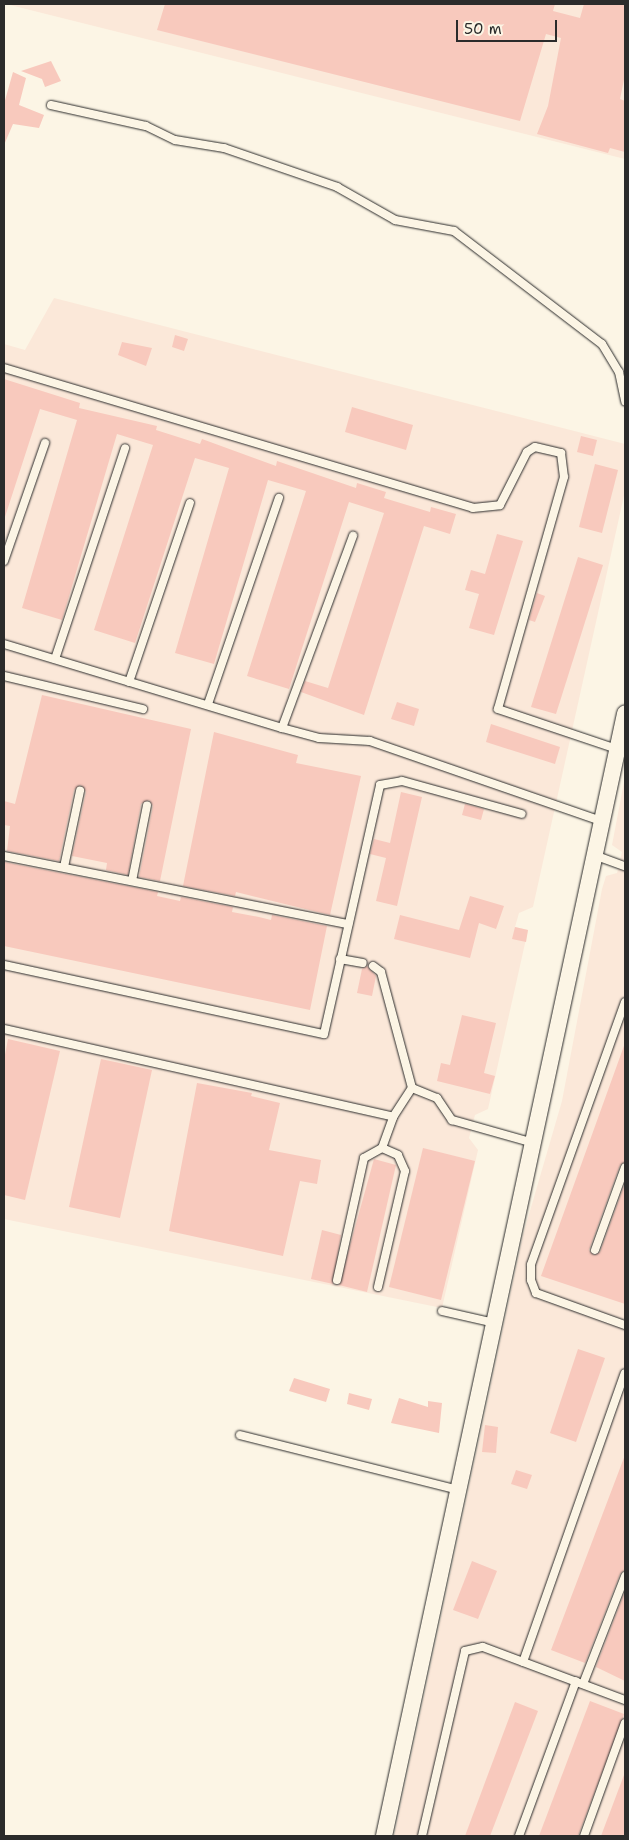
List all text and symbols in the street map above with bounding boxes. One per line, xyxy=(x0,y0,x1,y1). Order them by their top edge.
scale bar xyxy=(459,10,560,42)
text: 50 m xyxy=(464,19,502,39)

